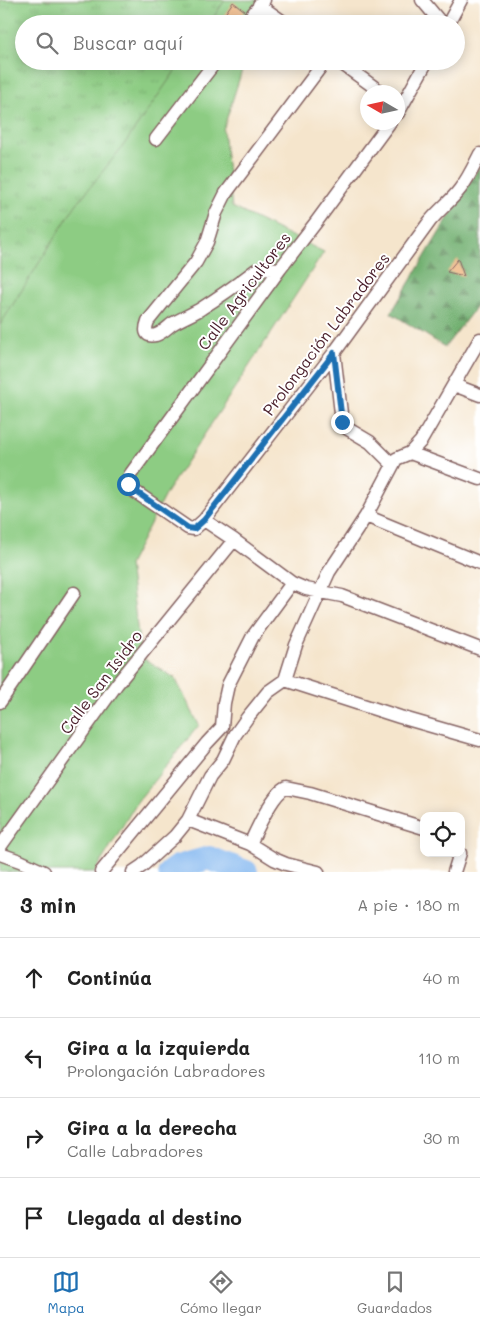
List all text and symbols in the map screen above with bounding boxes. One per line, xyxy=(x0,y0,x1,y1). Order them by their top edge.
search box xyxy=(15,15,465,70)
icon: search xyxy=(33,29,61,57)
text: Buscar aquí xyxy=(73,30,183,55)
north arrow xyxy=(360,85,405,130)
street label: Calle Agricultores xyxy=(192,228,295,354)
street label: Prolongación Labradores xyxy=(257,248,394,419)
route end xyxy=(331,411,354,434)
route start xyxy=(117,473,140,496)
street label: Calle San Isidro xyxy=(55,626,147,738)
map controls xyxy=(420,812,465,857)
button: locate xyxy=(420,812,465,857)
text: 3 min xyxy=(20,891,76,918)
text: A pie · 180 m xyxy=(357,894,460,915)
icon: ahead xyxy=(20,964,48,992)
text: Continúa xyxy=(67,965,152,990)
text: 40 m xyxy=(423,967,460,988)
text: Gira a la izquierda xyxy=(67,1035,250,1060)
icon: left xyxy=(20,1044,48,1072)
text: 110 m xyxy=(418,1047,460,1068)
text: Prolongación Labradores xyxy=(67,1060,266,1081)
text: Gira a la derecha xyxy=(67,1115,237,1140)
icon: right xyxy=(20,1124,48,1152)
text: 30 m xyxy=(423,1127,460,1148)
text: Calle Labradores xyxy=(67,1140,203,1161)
icon: arrive xyxy=(20,1204,48,1232)
text: Llegada al destino xyxy=(67,1205,242,1230)
tab: Mapa xyxy=(48,1268,85,1317)
tab: Cómo llegar xyxy=(180,1268,262,1317)
tab: Guardados xyxy=(357,1268,432,1317)

